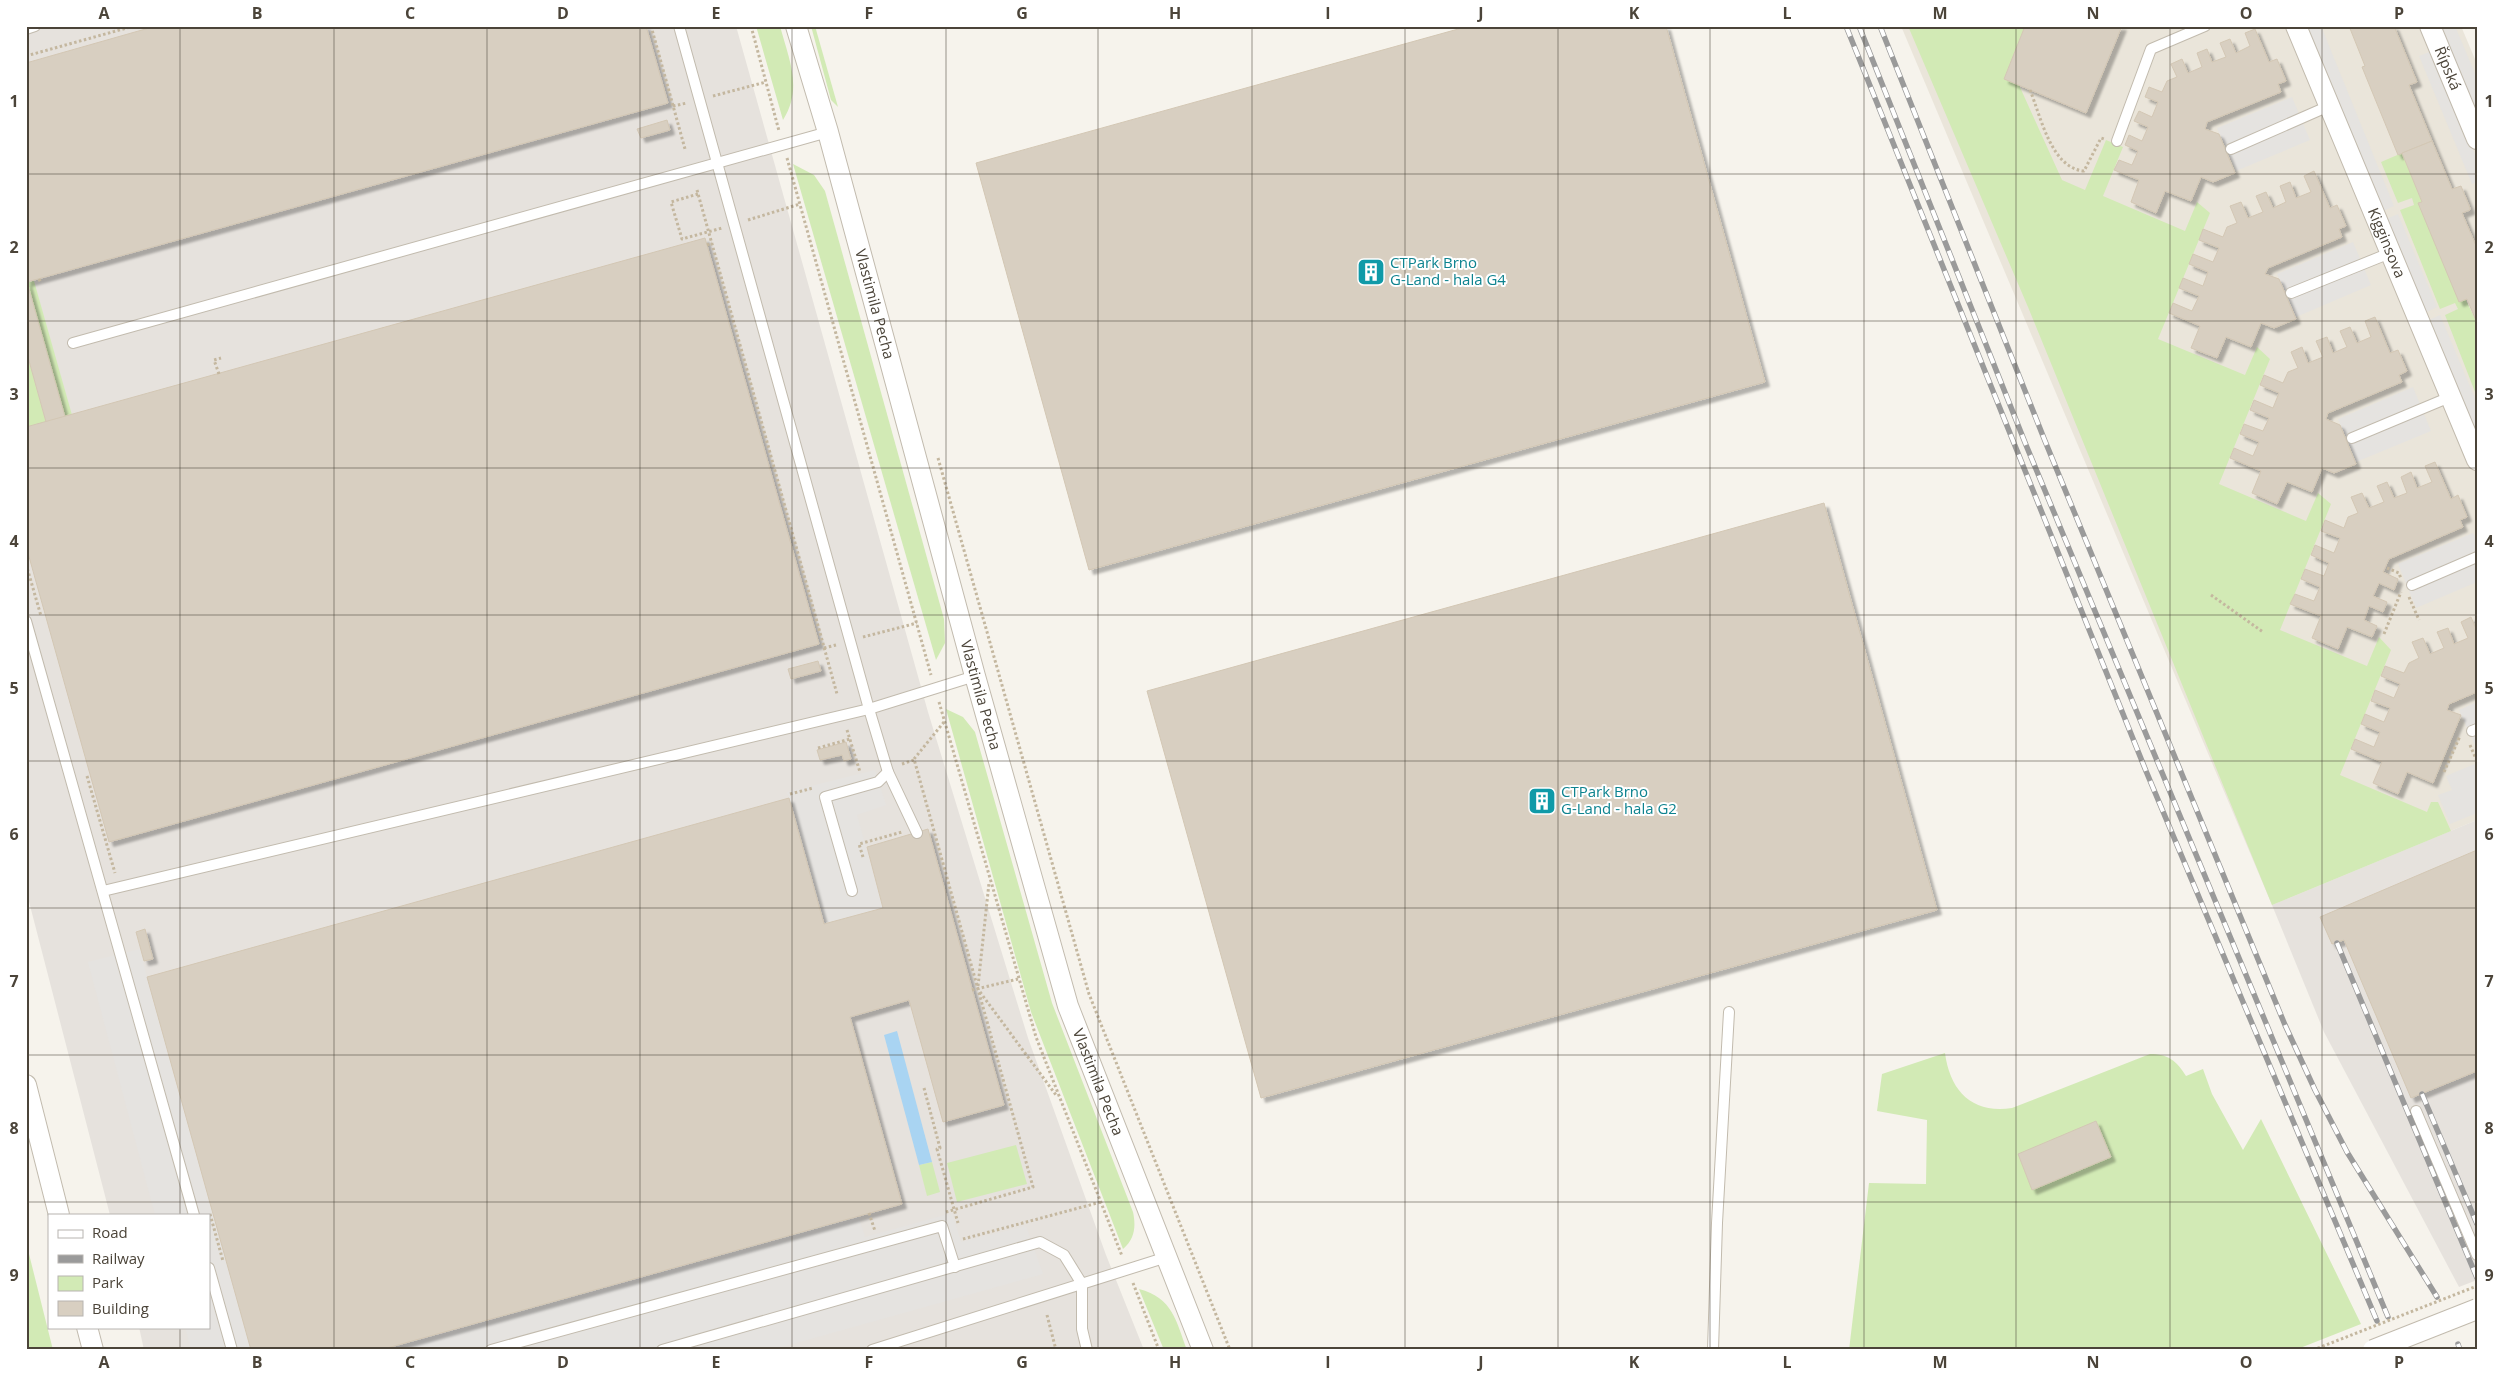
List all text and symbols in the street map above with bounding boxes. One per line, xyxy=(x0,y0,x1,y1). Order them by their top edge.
text: A xyxy=(98,2,110,24)
text: B xyxy=(252,2,262,24)
text: C xyxy=(405,2,415,24)
text: D xyxy=(557,2,569,24)
text: E xyxy=(712,2,721,24)
text: F xyxy=(865,2,873,24)
text: G xyxy=(1016,2,1028,24)
text: H xyxy=(1169,2,1181,24)
text: I xyxy=(1325,2,1331,24)
text: J xyxy=(1476,2,1484,24)
text: K xyxy=(1629,2,1640,24)
text: L xyxy=(1782,2,1792,24)
text: M xyxy=(1932,2,1948,24)
text: N xyxy=(2086,2,2100,24)
text: O xyxy=(2240,2,2252,24)
text: P xyxy=(2394,2,2404,24)
street label: Řípská xyxy=(2431,43,2467,93)
text: 1 xyxy=(9,90,19,112)
text: 1 xyxy=(2484,90,2494,112)
street label: Kigginsova xyxy=(2364,204,2411,281)
text: 2 xyxy=(9,236,19,258)
text: 2 xyxy=(2484,236,2494,258)
street label: Vlastimila Pecha xyxy=(851,247,900,361)
place label: CTPark Brno G-Land - hala G4 xyxy=(1390,252,1506,289)
building icon: CTPark Brno G-Land - hala G4 xyxy=(1356,257,1386,287)
text: 3 xyxy=(9,383,19,405)
text: 3 xyxy=(2484,383,2494,405)
text: 4 xyxy=(9,530,19,552)
text: 4 xyxy=(2484,530,2494,552)
street label: Vlastimila Pecha xyxy=(957,638,1006,752)
text: 5 xyxy=(9,677,19,699)
text: 5 xyxy=(2484,677,2494,699)
place label: CTPark Brno G-Land - hala G2 xyxy=(1561,781,1677,818)
building icon: CTPark Brno G-Land - hala G2 xyxy=(1527,786,1557,816)
text: 6 xyxy=(9,823,19,845)
text: 6 xyxy=(2484,823,2494,845)
text: 7 xyxy=(9,970,19,992)
text: 7 xyxy=(2484,970,2494,992)
street label: Vlastimila Pecha xyxy=(1069,1025,1129,1138)
text: 8 xyxy=(9,1117,19,1139)
text: 8 xyxy=(2484,1117,2494,1139)
legend xyxy=(48,1214,210,1328)
text: Road xyxy=(92,1222,128,1242)
text: Railway xyxy=(92,1248,145,1268)
text: 9 xyxy=(9,1264,19,1286)
text: 9 xyxy=(2484,1264,2494,1286)
text: Park xyxy=(92,1272,123,1292)
text: Building xyxy=(92,1298,149,1318)
text: A xyxy=(98,1351,110,1373)
text: B xyxy=(252,1351,262,1373)
text: C xyxy=(405,1351,415,1373)
text: D xyxy=(557,1351,569,1373)
text: E xyxy=(712,1351,721,1373)
text: F xyxy=(865,1351,873,1373)
text: G xyxy=(1016,1351,1028,1373)
text: H xyxy=(1169,1351,1181,1373)
text: I xyxy=(1325,1351,1331,1373)
text: J xyxy=(1476,1351,1484,1373)
text: K xyxy=(1629,1351,1640,1373)
text: L xyxy=(1782,1351,1792,1373)
text: M xyxy=(1932,1351,1948,1373)
text: N xyxy=(2086,1351,2100,1373)
text: O xyxy=(2240,1351,2252,1373)
text: P xyxy=(2394,1351,2404,1373)

